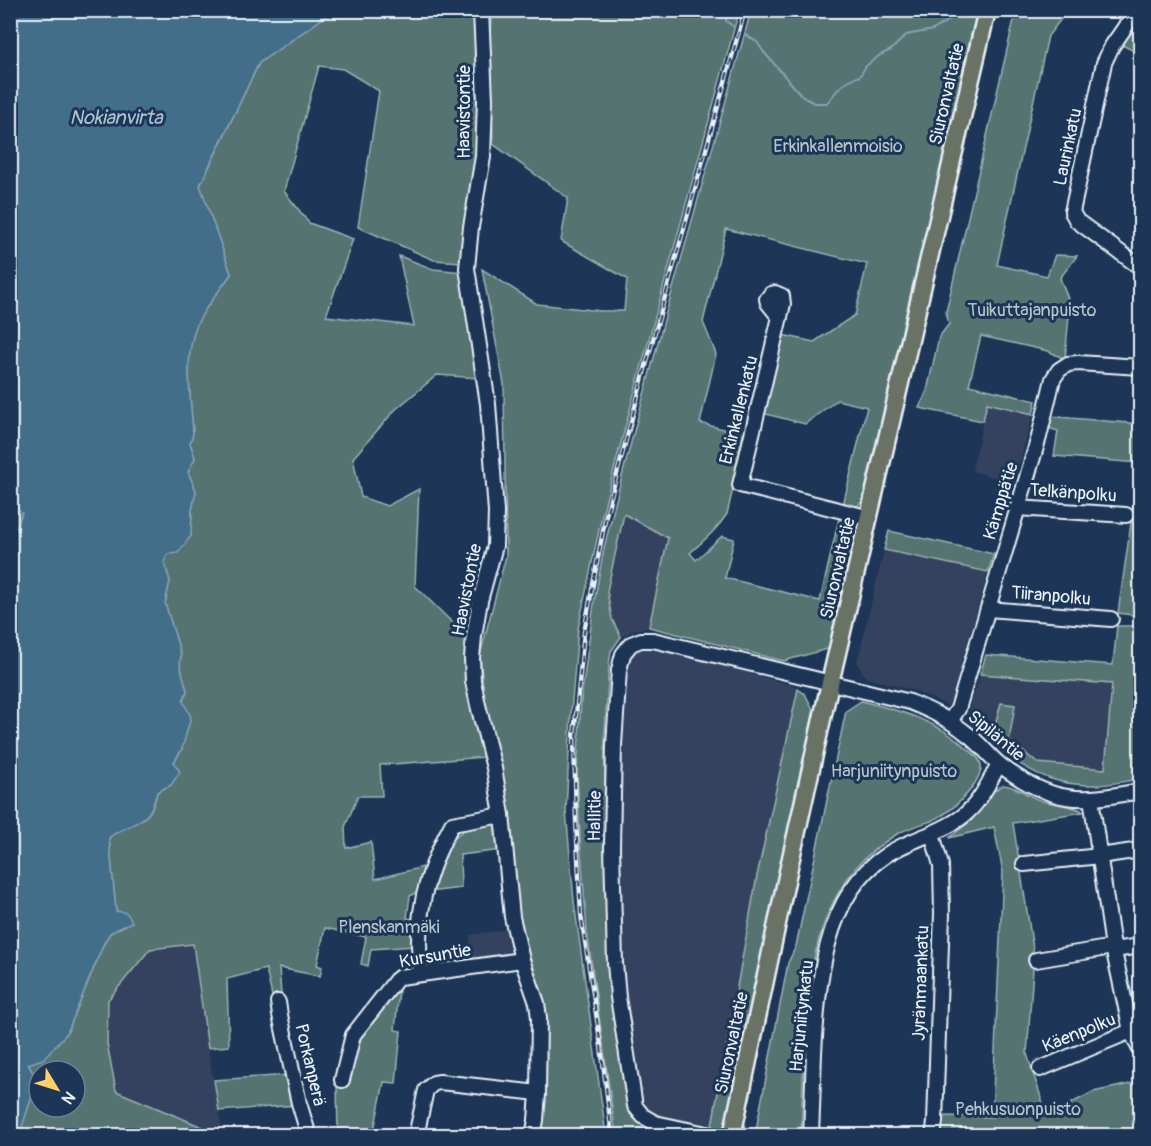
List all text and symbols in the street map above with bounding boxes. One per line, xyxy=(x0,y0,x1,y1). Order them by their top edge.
street label: Siuronvaltatie xyxy=(924,41,970,147)
street label: Haavistontie xyxy=(453,65,476,159)
water label: Nokianvirta xyxy=(69,105,164,130)
street label: Laurinkatu xyxy=(1049,106,1087,188)
park label: Erkinkallenmoisio xyxy=(773,135,903,158)
park label: Tuikuttajanpuisto xyxy=(967,299,1097,322)
street label: Erkinkallenkatu xyxy=(714,353,764,467)
street label: Kämppätie xyxy=(978,459,1024,543)
street label: Telkänpolku xyxy=(1029,478,1117,508)
street label: Siuronvaltatie xyxy=(815,515,861,621)
street label: Haavistontie xyxy=(447,542,487,638)
street label: Tiiranpolku xyxy=(1010,581,1092,611)
street label: Sipiläntie xyxy=(963,705,1029,767)
park label: Harjuniitynpuisto xyxy=(831,760,958,783)
street label: Hallitie xyxy=(583,790,607,842)
park label: Plenskanmäki xyxy=(338,916,440,939)
street label: Jyränmaankatu xyxy=(907,925,935,1041)
street label: Kursuntie xyxy=(397,938,473,974)
street label: Harjuniitynkatu xyxy=(785,959,819,1073)
street label: Siuronvaltatie xyxy=(710,990,754,1096)
street label: Käenpolku xyxy=(1039,1008,1119,1058)
street label: Porkanperä xyxy=(289,1022,331,1108)
north arrow xyxy=(27,1059,87,1119)
text: N xyxy=(57,1087,79,1108)
park label: Pehkusuonpuisto xyxy=(955,1098,1081,1121)

